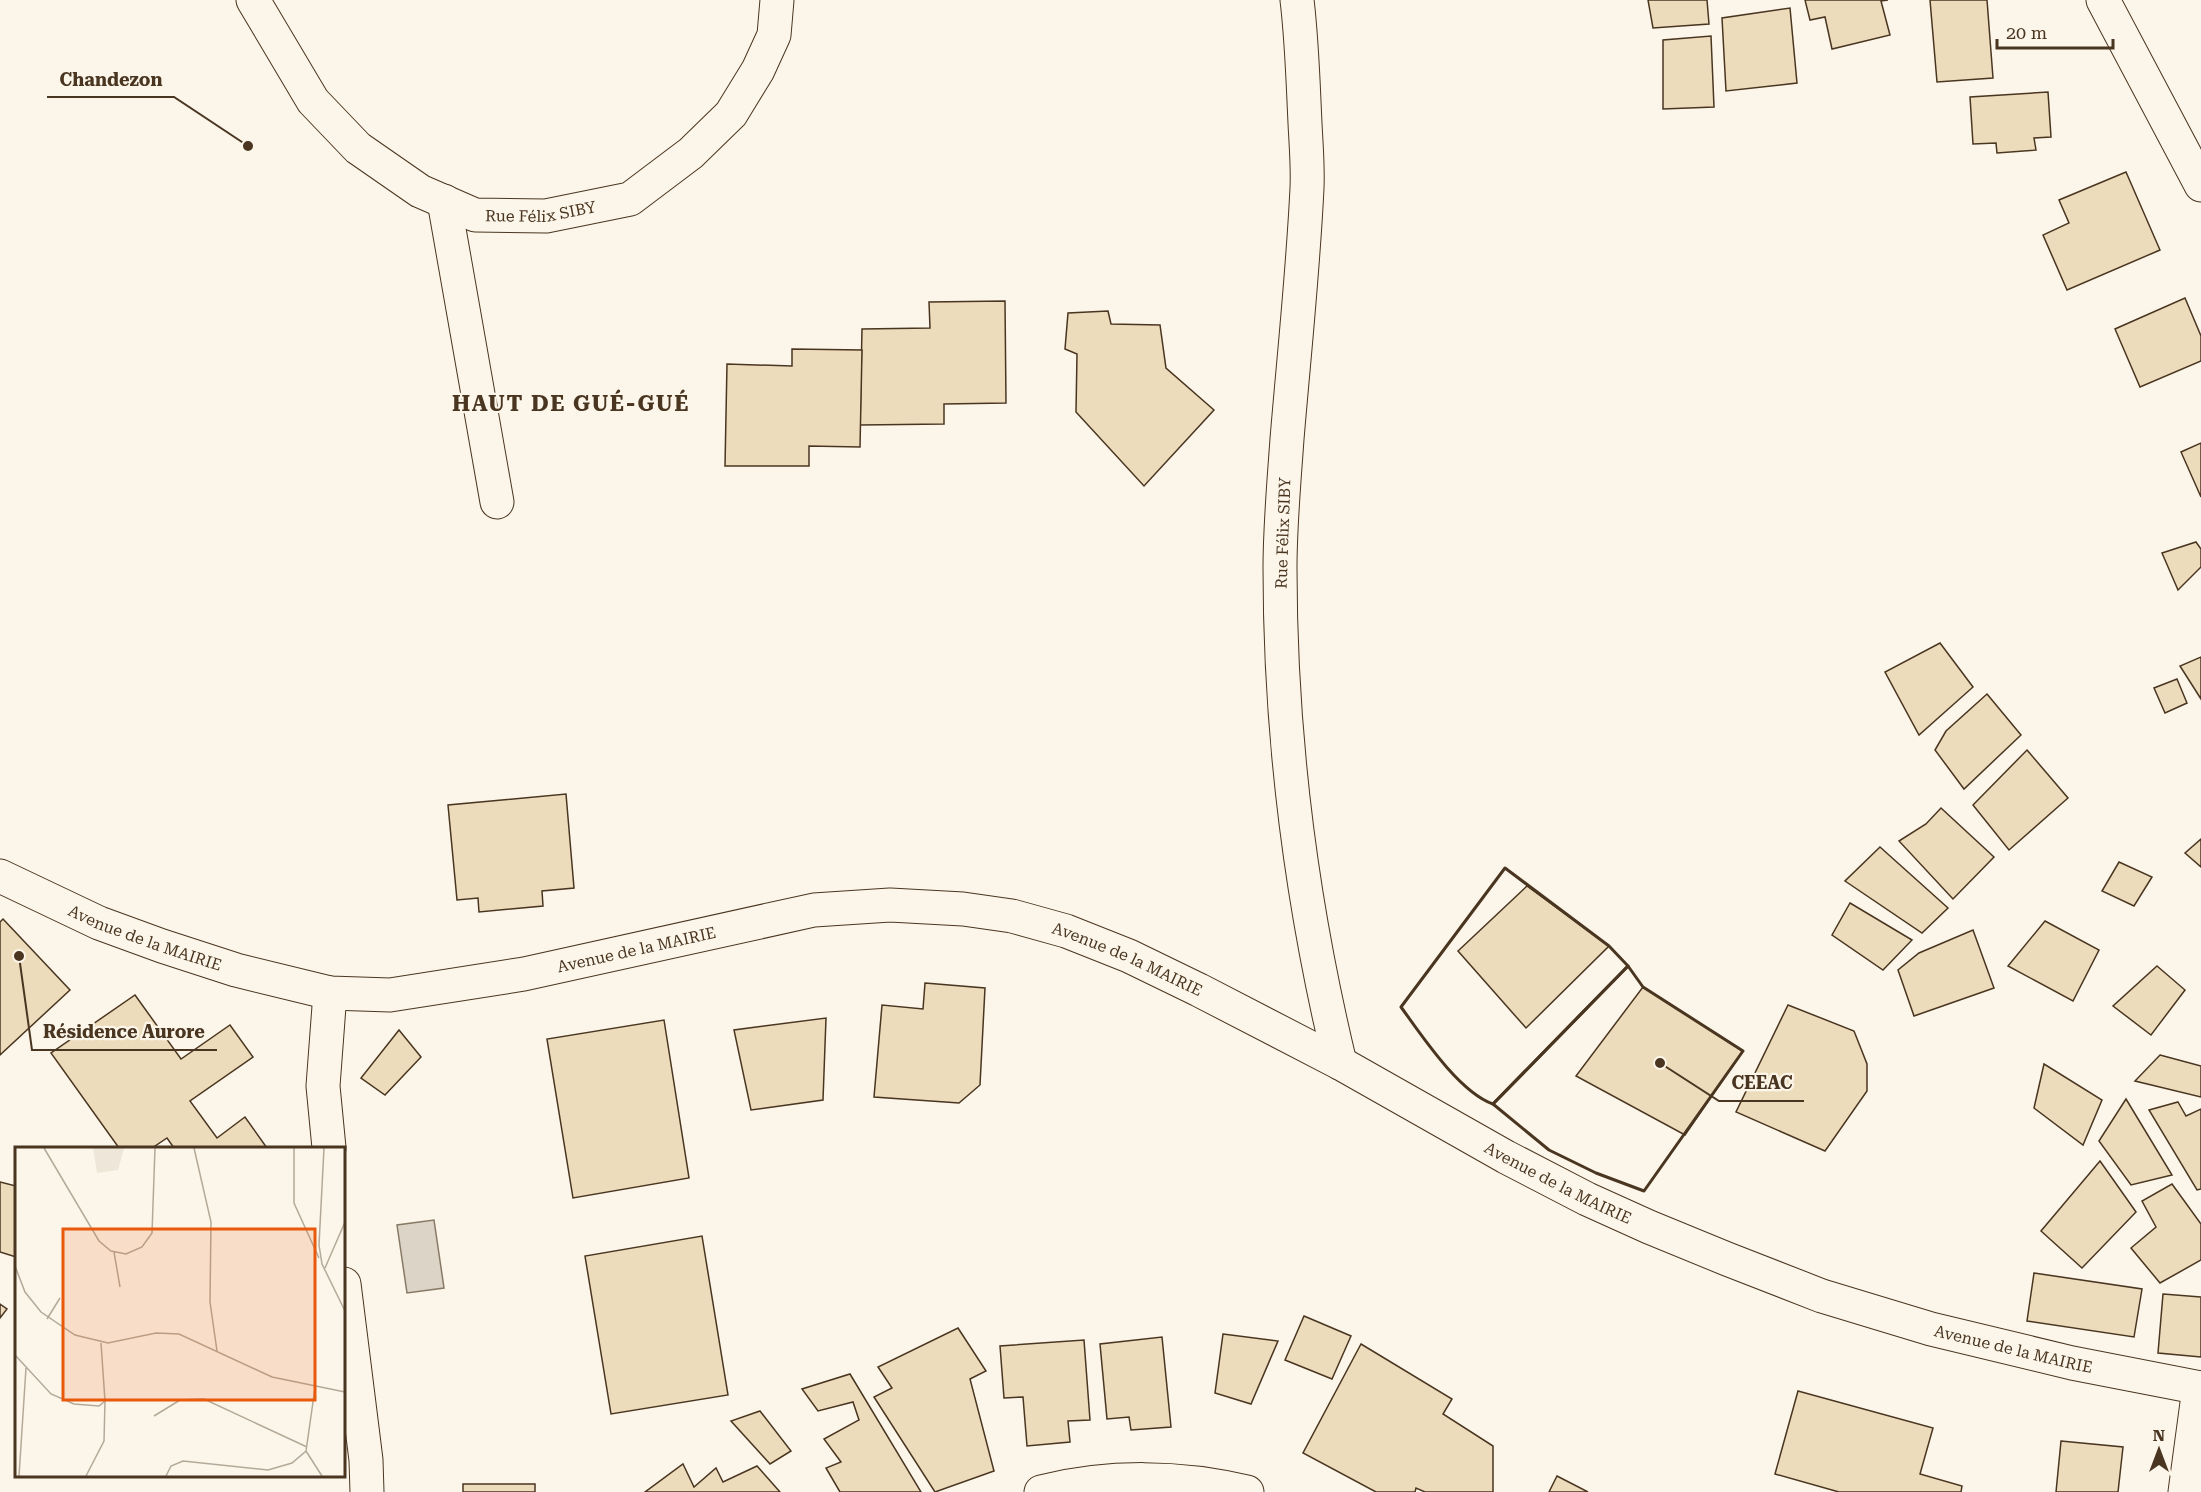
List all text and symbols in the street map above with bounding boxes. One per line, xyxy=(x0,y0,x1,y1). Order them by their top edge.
scale bar xyxy=(1997,12,2112,50)
text: 20 m xyxy=(2006,22,2047,43)
callout: Chandezon xyxy=(47,61,174,97)
text: Chandezon xyxy=(60,69,162,90)
street label: Rue Félix SIBY xyxy=(485,197,598,226)
district label: HAUT DE GUÉ-GUÉ xyxy=(452,389,690,416)
street label: Rue Félix SIBY xyxy=(1272,477,1294,589)
street label: Avenue de la MAIRIE xyxy=(65,900,224,974)
street label: Avenue de la MAIRIE xyxy=(1050,918,1206,1000)
street label: Avenue de la MAIRIE xyxy=(555,922,718,976)
callout: Résidence Aurore xyxy=(32,1014,217,1050)
text: Résidence Aurore xyxy=(43,1021,205,1042)
callout: CEEAC xyxy=(1719,1065,1804,1101)
text: CEEAC xyxy=(1731,1072,1793,1093)
street label: Avenue de la MAIRIE xyxy=(1481,1137,1635,1227)
inset map xyxy=(15,1147,345,1477)
street label: Avenue de la MAIRIE xyxy=(1932,1321,2094,1376)
north arrow xyxy=(2129,1420,2189,1480)
text: N xyxy=(2153,1426,2165,1445)

